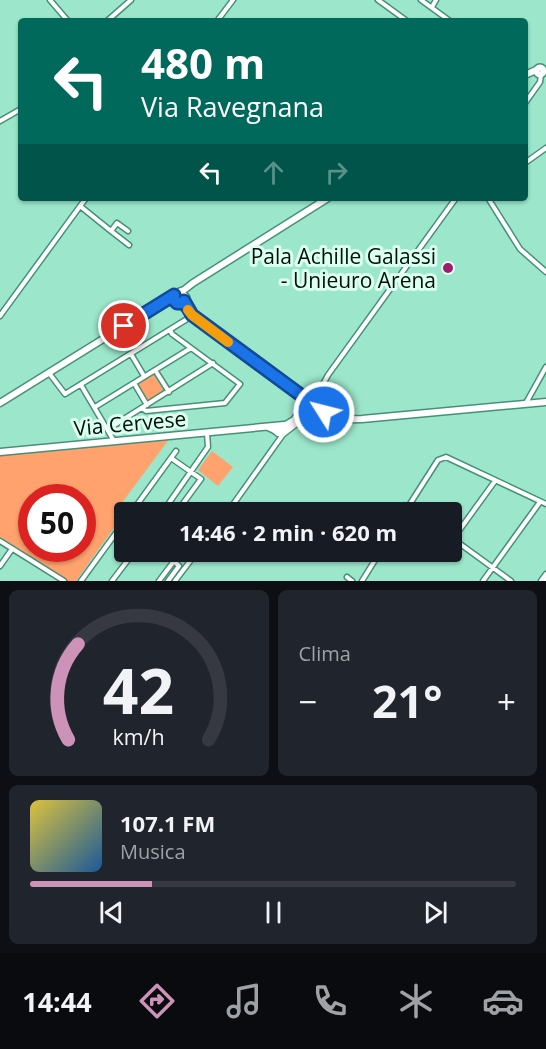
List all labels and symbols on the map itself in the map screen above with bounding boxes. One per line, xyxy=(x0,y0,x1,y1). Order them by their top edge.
place label: Pala Achille Galassi - Unieuro Arena xyxy=(251,242,436,294)
marker: Pala Achille Galassi - Unieuro Arena xyxy=(441,261,455,275)
pin xyxy=(98,300,149,351)
position arrow xyxy=(292,380,356,444)
street label: Via Cervese xyxy=(73,404,187,442)
speed limit sign: 50 xyxy=(18,484,96,562)

